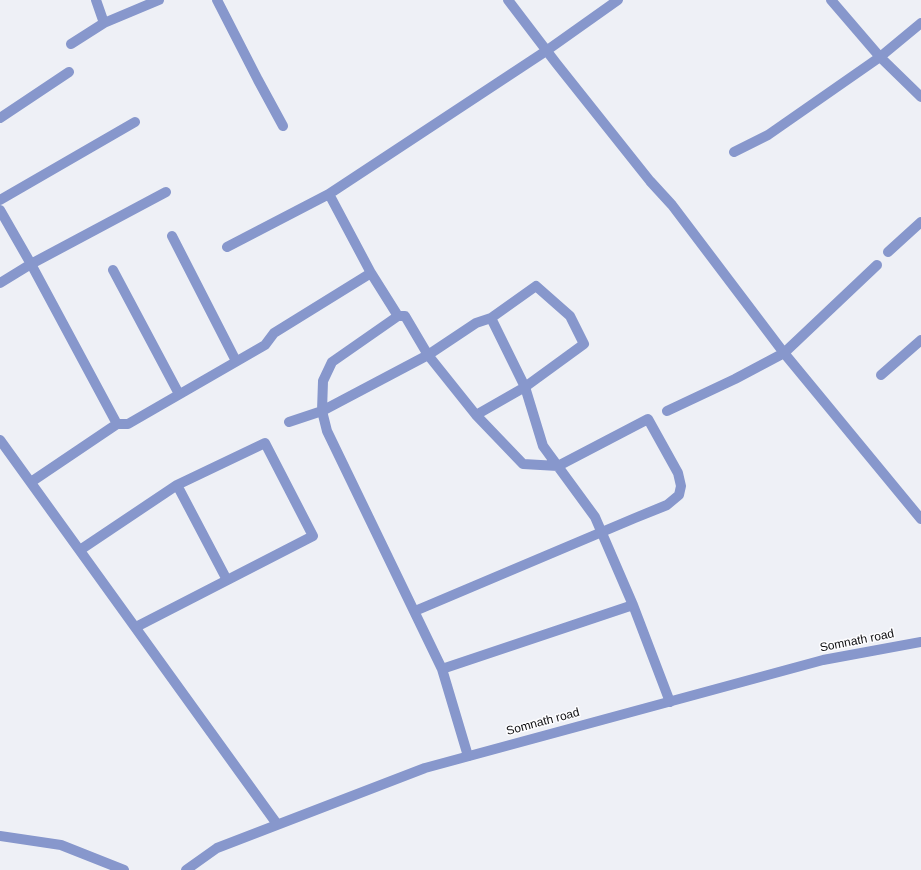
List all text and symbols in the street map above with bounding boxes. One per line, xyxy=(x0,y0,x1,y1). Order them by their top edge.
street label: Somnath road xyxy=(819,627,895,655)
street label: Somnath road xyxy=(505,705,581,739)

